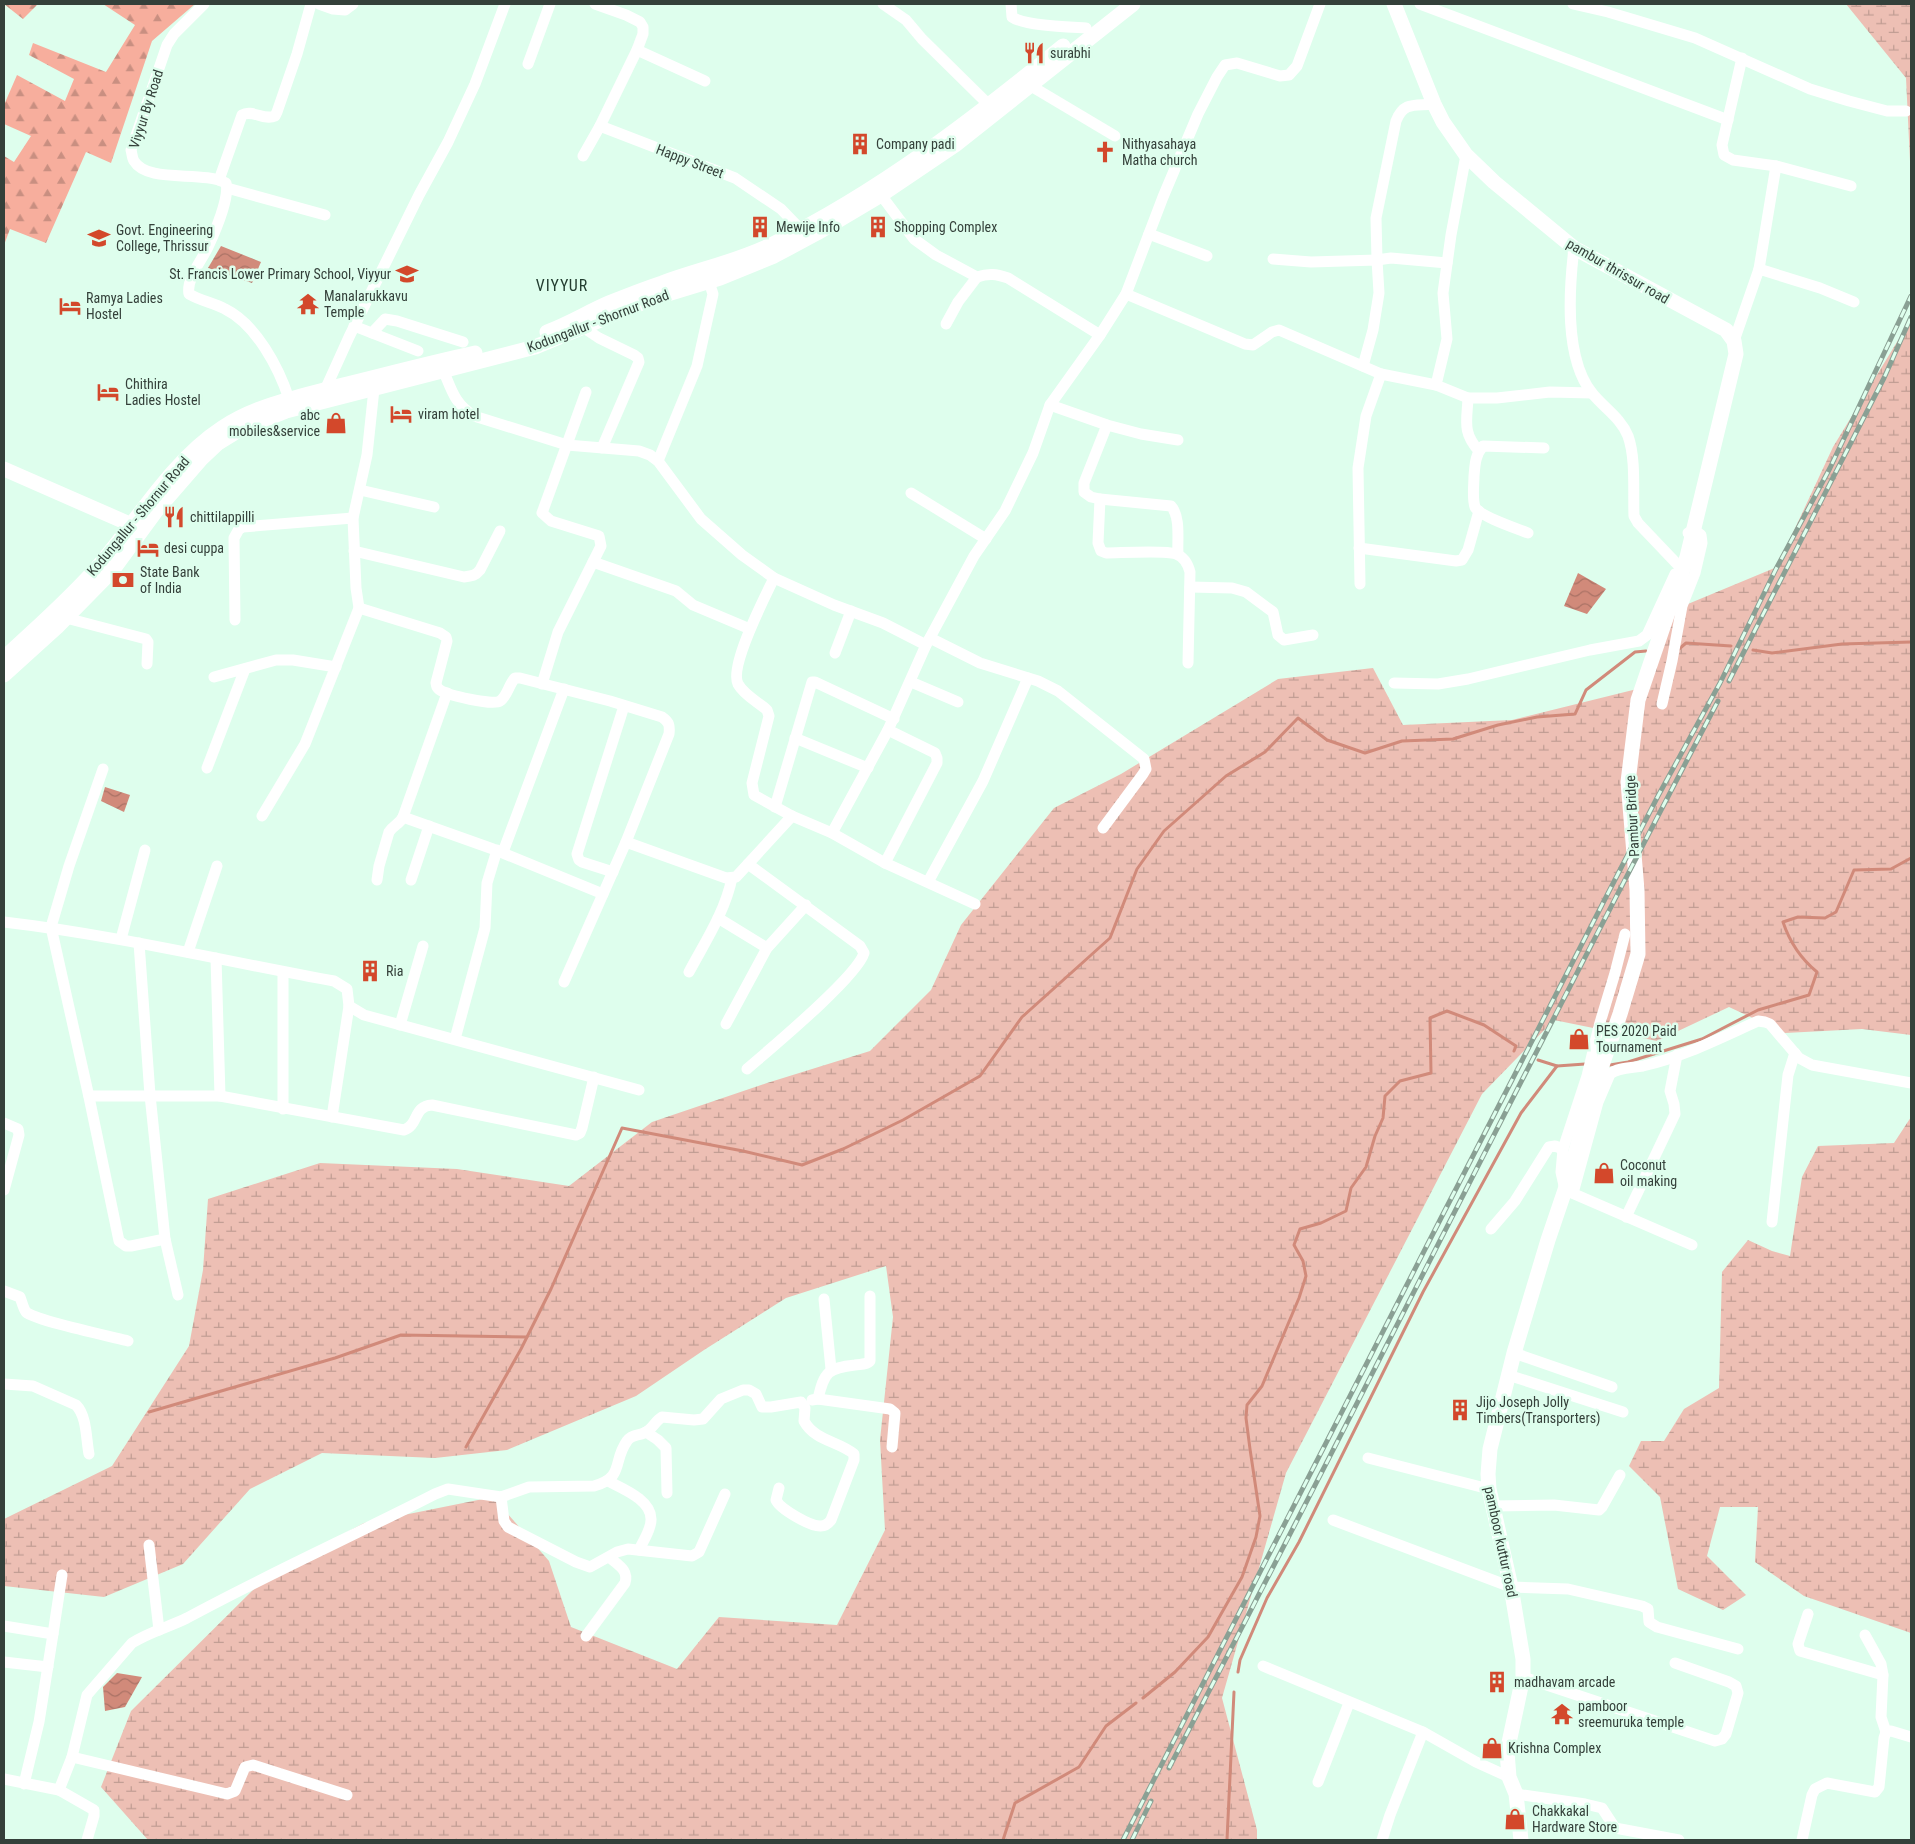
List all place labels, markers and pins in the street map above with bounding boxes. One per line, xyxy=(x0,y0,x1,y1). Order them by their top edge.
restaurant icon: surabhi xyxy=(1021,40,1047,66)
place label: surabhi xyxy=(1050,45,1091,61)
building icon: Company padi xyxy=(847,131,873,157)
place label: Company padi xyxy=(876,136,955,152)
place label: Nithyasahaya Matha church xyxy=(1122,136,1197,168)
church icon: Nithyasahaya Matha church xyxy=(1092,139,1118,165)
building icon: Mewije Info xyxy=(747,214,773,240)
building icon: Shopping Complex xyxy=(865,214,891,240)
place label: Mewije Info xyxy=(776,219,840,235)
place label: Shopping Complex xyxy=(894,219,997,235)
place label: Govt. Engineering College, Thrissur xyxy=(116,222,213,254)
school or university icon: Govt. Engineering College, Thrissur xyxy=(86,225,112,251)
school or university icon: St. Francis Lower Primary School, Viyyur xyxy=(394,261,420,287)
place label: St. Francis Lower Primary School, Viyyur xyxy=(169,266,391,282)
place label: Manalarukkavu Temple xyxy=(324,288,408,320)
place label: Ramya Ladies Hostel xyxy=(86,290,163,322)
temple icon: Manalarukkavu Temple xyxy=(295,291,321,317)
hotel icon: Ramya Ladies Hostel xyxy=(57,293,83,319)
place label: Chithira Ladies Hostel xyxy=(125,376,201,408)
hotel icon: Chithira Ladies Hostel xyxy=(95,379,121,405)
hotel icon: viram hotel xyxy=(388,401,414,427)
place label: viram hotel xyxy=(418,406,479,422)
place label: abc mobiles&service xyxy=(229,407,320,439)
shop icon: abc mobiles&service xyxy=(323,410,349,436)
restaurant icon: chittilappilli xyxy=(161,504,187,530)
place label: chittilappilli xyxy=(190,509,255,525)
hotel icon: desi cuppa xyxy=(135,535,161,561)
place label: desi cuppa xyxy=(164,540,224,556)
place label: State Bank of India xyxy=(140,564,200,596)
bank icon: State Bank of India xyxy=(110,567,136,593)
building icon: Ria xyxy=(357,958,383,984)
place label: Ria xyxy=(386,963,403,979)
place label: PES 2020 Paid Tournament xyxy=(1596,1023,1677,1055)
shop icon: PES 2020 Paid Tournament xyxy=(1566,1026,1592,1052)
place label: Coconut oil making xyxy=(1620,1157,1677,1189)
shop icon: Coconut oil making xyxy=(1591,1160,1617,1186)
place label: Jijo Joseph Jolly Timbers(Transporters) xyxy=(1476,1394,1601,1427)
building icon: Jijo Joseph Jolly Timbers(Transporters) xyxy=(1447,1397,1473,1423)
building icon: madhavam arcade xyxy=(1484,1669,1510,1695)
place label: madhavam arcade xyxy=(1514,1674,1616,1690)
place label: pamboor sreemuruka temple xyxy=(1578,1698,1685,1730)
temple icon: pamboor sreemuruka temple xyxy=(1549,1701,1575,1727)
shop icon: Krishna Complex xyxy=(1479,1735,1505,1761)
place label: Krishna Complex xyxy=(1508,1740,1601,1756)
place label: Chakkakal Hardware Store xyxy=(1532,1803,1618,1835)
shop icon: Chakkakal Hardware Store xyxy=(1502,1806,1528,1832)

